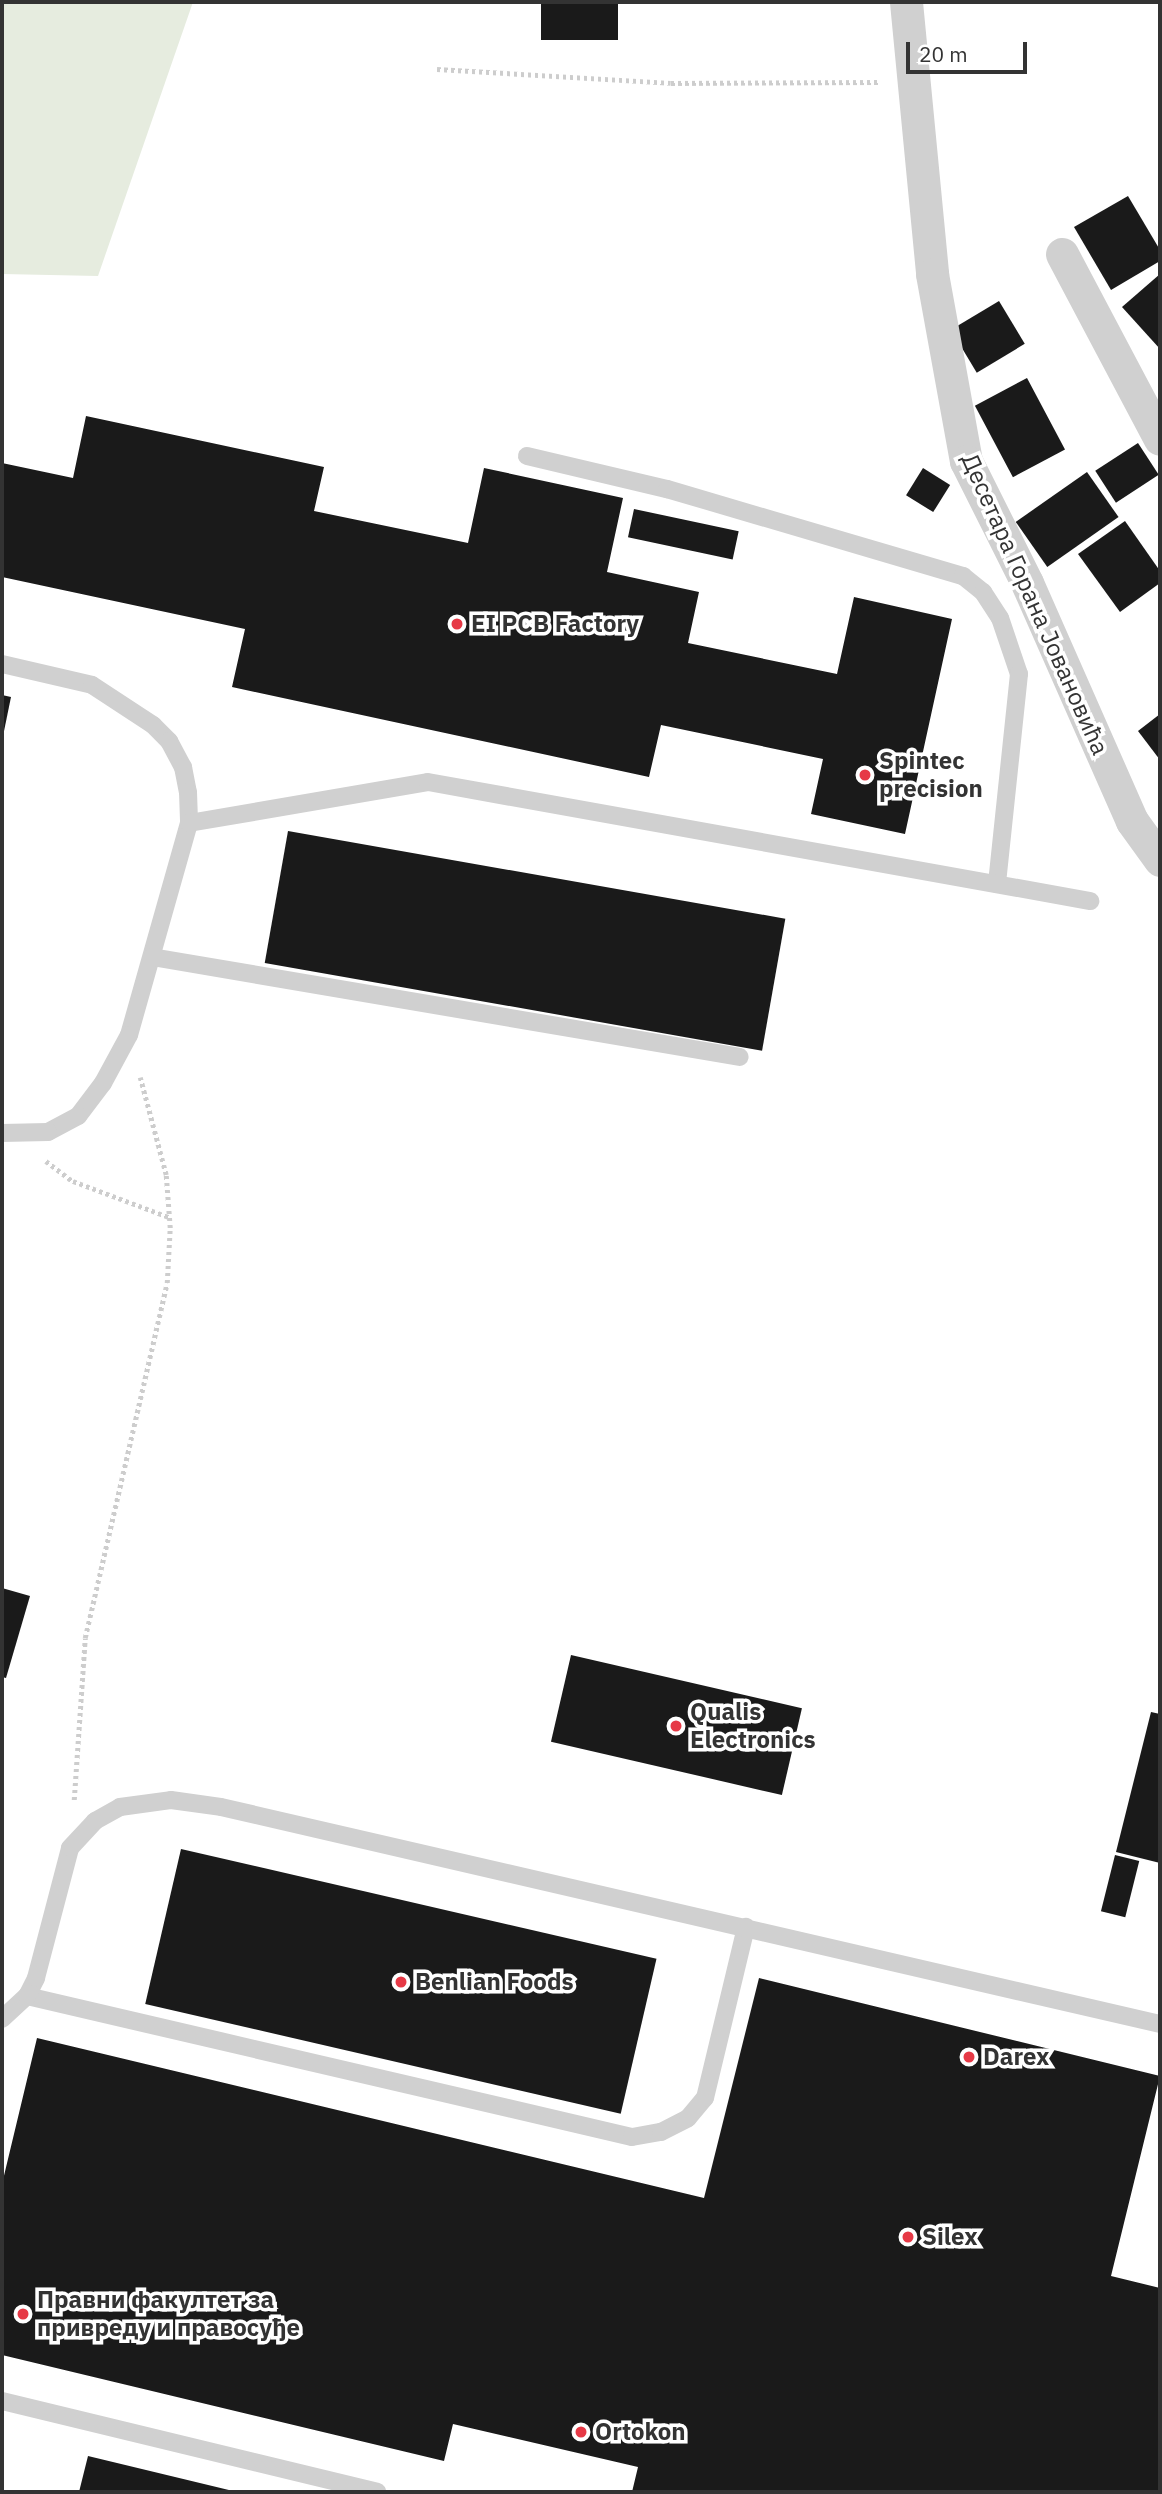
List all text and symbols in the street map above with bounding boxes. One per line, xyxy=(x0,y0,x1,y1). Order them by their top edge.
scale bar xyxy=(910,28,1031,72)
text: 20 m xyxy=(919,40,968,68)
street label: Десетара Горана Јовановића xyxy=(955,449,1115,759)
place label: EI PCB Factory xyxy=(471,610,639,638)
marker: EI PCB Factory xyxy=(449,616,465,632)
place label: Spintec precision xyxy=(879,747,983,803)
marker: Spintec precision xyxy=(857,767,873,783)
place label: Qualis Electronics xyxy=(690,1698,816,1754)
marker: Qualis Electronics xyxy=(668,1718,684,1734)
place label: Benlian Foods xyxy=(415,1968,574,1996)
marker: Benlian Foods xyxy=(393,1974,409,1990)
place label: Darex xyxy=(983,2043,1050,2071)
marker: Darex xyxy=(961,2049,977,2065)
place label: Silex xyxy=(922,2223,978,2251)
marker: Silex xyxy=(900,2229,916,2245)
place label: Правни факултет за привреду и правосуђе xyxy=(37,2286,300,2342)
marker: Правни факултет за привреду и правосуђе xyxy=(15,2306,31,2322)
place label: Ortokon xyxy=(595,2418,686,2446)
marker: Ortokon xyxy=(573,2424,589,2440)

